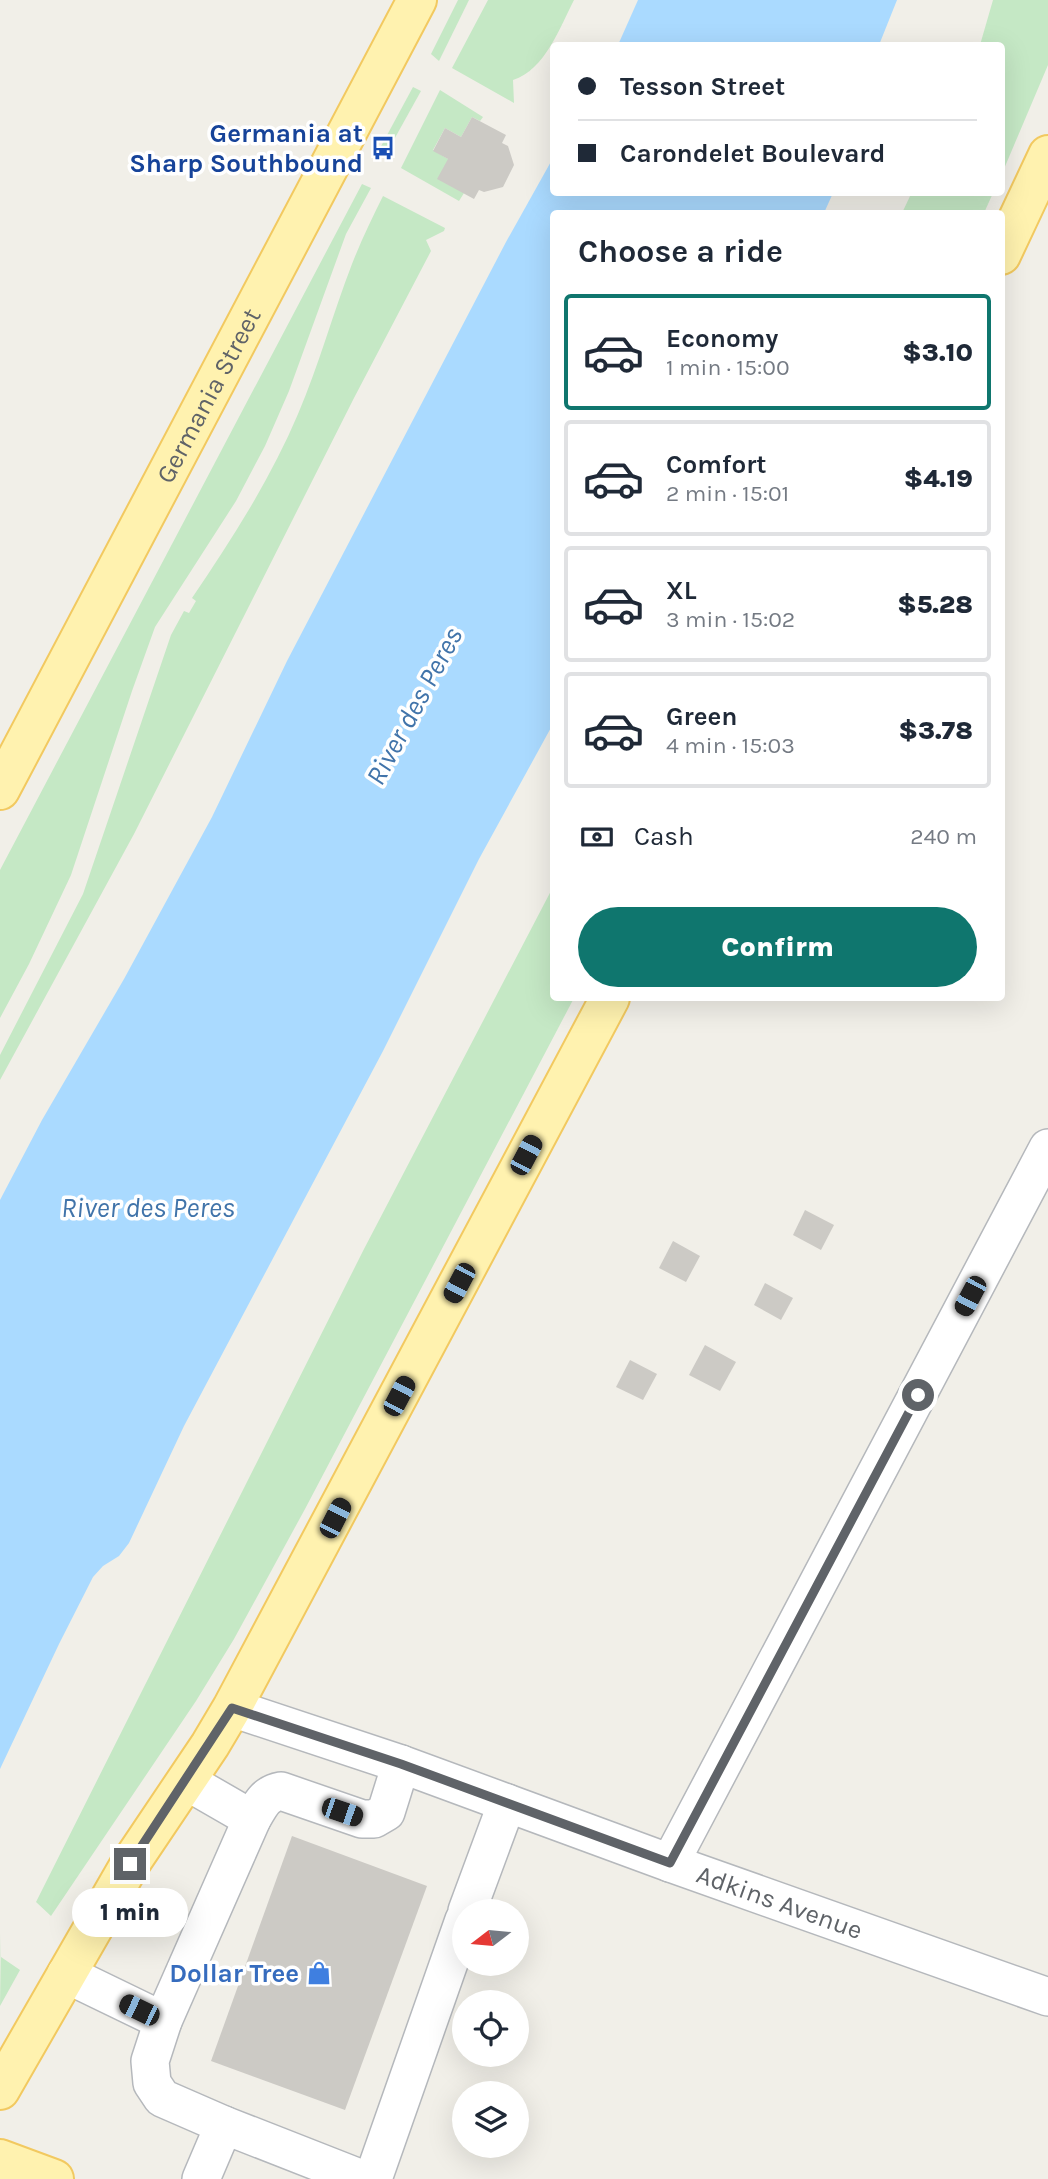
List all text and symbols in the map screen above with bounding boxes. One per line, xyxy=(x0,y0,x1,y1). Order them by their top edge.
text: Tesson Street xyxy=(620,71,785,102)
place label: Germania at Sharp Southbound xyxy=(129,118,363,179)
bus stop icon: Germania at Sharp Southbound xyxy=(369,134,397,162)
text: Carondelet Boulevard xyxy=(620,138,886,169)
text: Choose a ride xyxy=(578,233,783,270)
street label: Germania Street xyxy=(149,303,267,488)
icon: car xyxy=(582,321,645,384)
text: Economy xyxy=(666,323,778,354)
text: $3.10 xyxy=(902,337,973,368)
text: 1 min · 15:00 xyxy=(666,354,790,381)
icon: car xyxy=(582,447,645,510)
text: Comfort xyxy=(666,449,767,480)
text: $4.19 xyxy=(904,463,973,494)
text: 2 min · 15:01 xyxy=(666,480,789,507)
icon: car xyxy=(582,573,645,636)
text: XL xyxy=(666,575,697,606)
text: $5.28 xyxy=(897,589,973,620)
text: 3 min · 15:02 xyxy=(666,606,795,633)
water label: River des Peres xyxy=(359,621,469,791)
icon: car xyxy=(582,699,645,762)
text: Green xyxy=(666,701,738,732)
text: $3.78 xyxy=(898,715,973,746)
text: 4 min · 15:03 xyxy=(666,732,795,759)
icon: cash xyxy=(578,818,616,856)
text: Cash xyxy=(634,821,694,852)
text: 240 m xyxy=(910,823,977,850)
button: Confirm xyxy=(578,907,977,987)
car xyxy=(507,1132,546,1178)
water label: River des Peres xyxy=(61,1191,235,1224)
car xyxy=(440,1260,479,1306)
car xyxy=(951,1273,990,1319)
car xyxy=(380,1373,419,1419)
route start xyxy=(902,1379,934,1411)
car xyxy=(317,1495,354,1541)
car xyxy=(319,1795,366,1829)
route end xyxy=(114,1848,146,1880)
street label: Adkins Avenue xyxy=(692,1858,867,1946)
callout: 1 min xyxy=(72,1888,188,1938)
text: 1 min xyxy=(100,1899,160,1926)
north arrow xyxy=(452,1899,528,1976)
map controls xyxy=(452,1899,529,2158)
place label: Dollar Tree xyxy=(169,1958,299,1989)
shop icon: Dollar Tree xyxy=(305,1959,333,1987)
button: locate xyxy=(452,1990,529,2067)
car xyxy=(116,1991,163,2029)
button: layers xyxy=(452,2081,529,2158)

